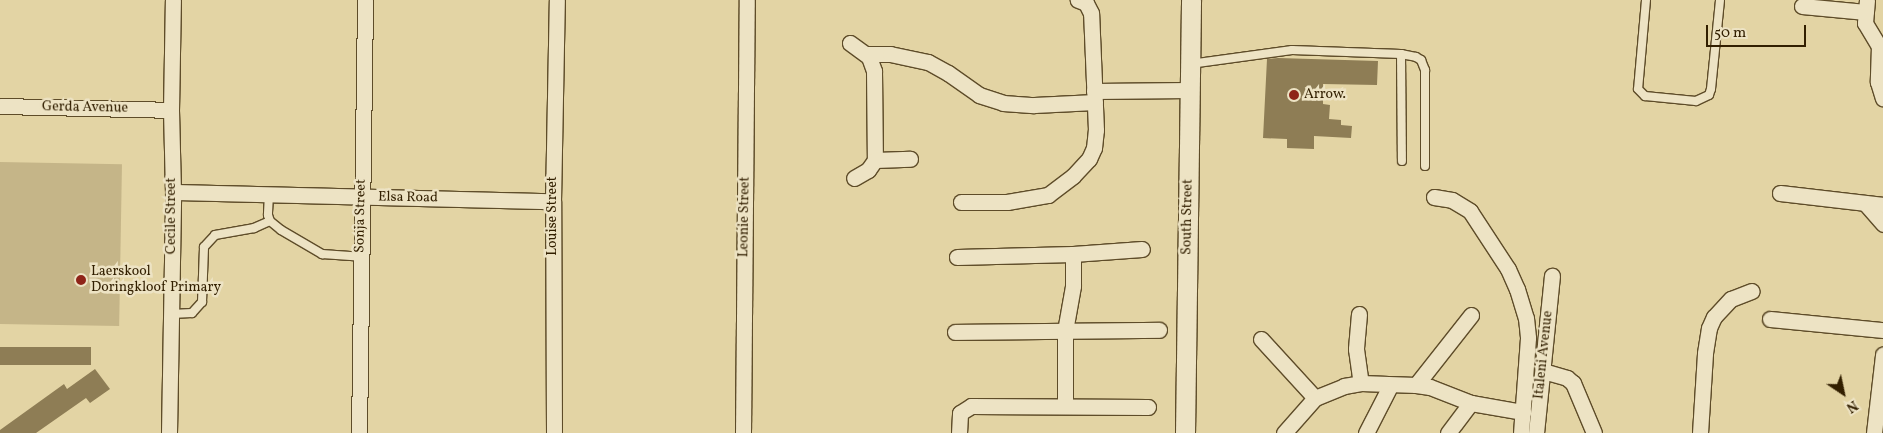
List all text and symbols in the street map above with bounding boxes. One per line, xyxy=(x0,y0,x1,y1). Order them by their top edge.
scale bar xyxy=(1708,15,1808,47)
text: 50 m xyxy=(1714,23,1746,44)
place label: Arrow. xyxy=(1304,87,1346,103)
marker: Arrow. xyxy=(1288,89,1300,101)
street label: Gerda Avenue xyxy=(42,99,128,117)
street label: Louise Street xyxy=(545,176,561,256)
street label: Leonie Street xyxy=(736,177,754,257)
street label: Cecile Street xyxy=(164,178,180,254)
street label: Sonja Street xyxy=(352,179,370,253)
street label: South Street xyxy=(1179,179,1197,255)
street label: Elsa Road xyxy=(378,189,438,207)
place label: Laerskool Doringkloof Primary xyxy=(91,264,220,296)
marker: Laerskool Doringkloof Primary xyxy=(75,274,87,286)
street label: Italeni Avenue xyxy=(1531,310,1557,400)
north arrow xyxy=(1818,368,1868,418)
text: N xyxy=(1842,395,1861,417)

